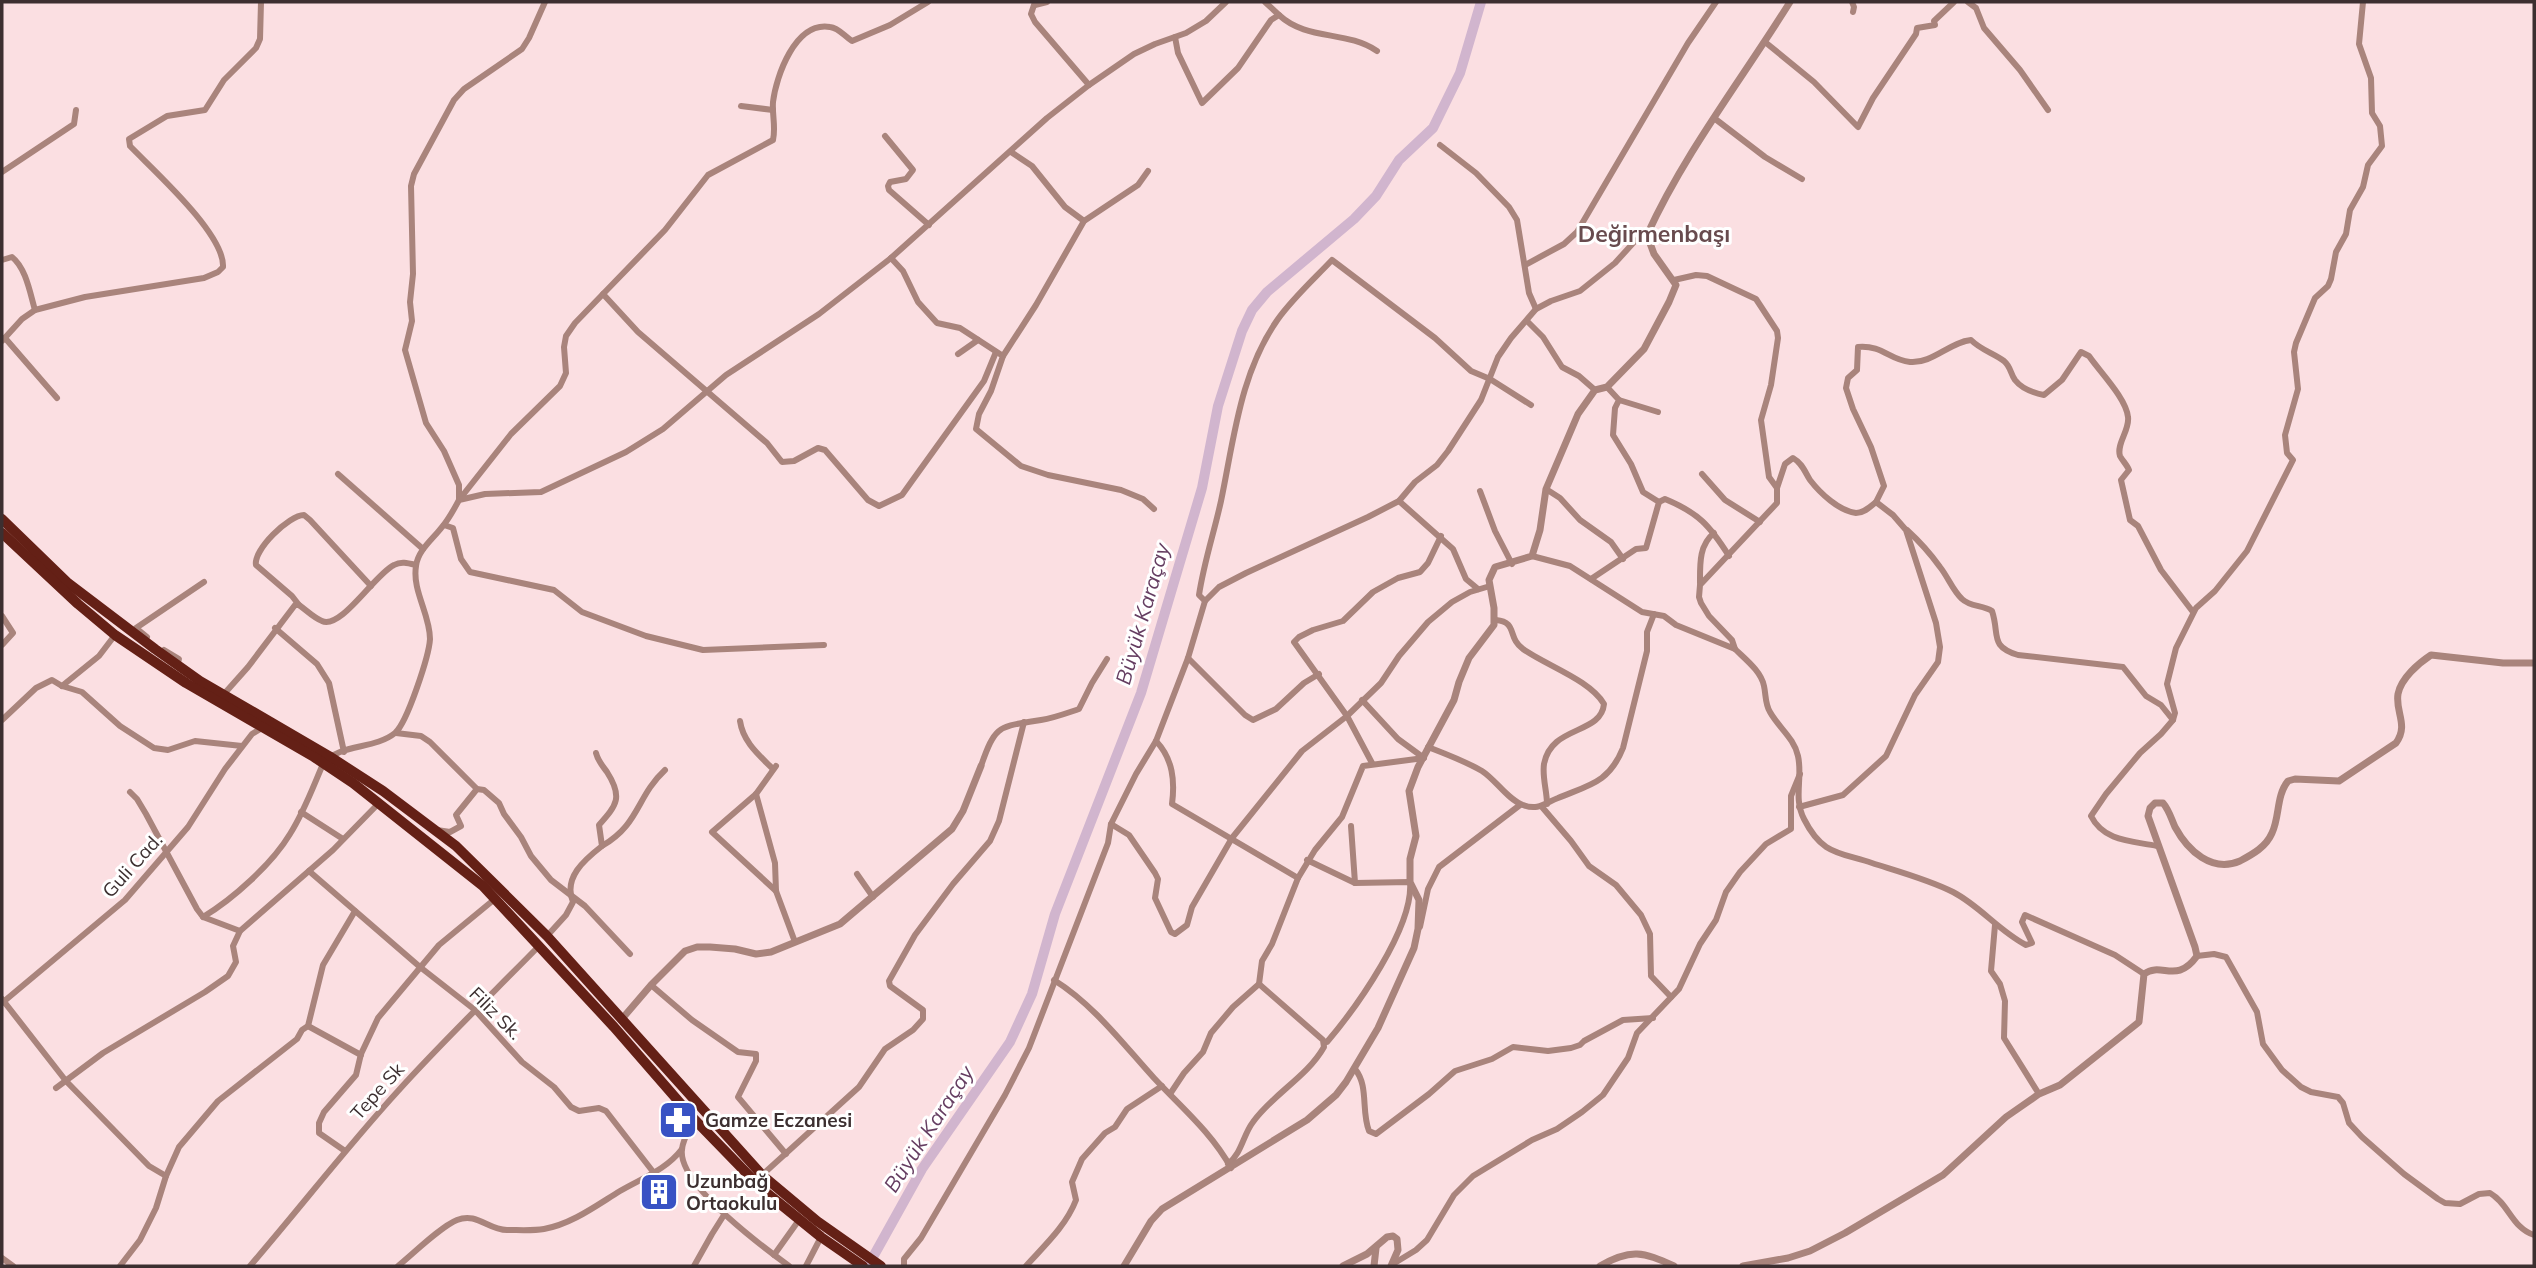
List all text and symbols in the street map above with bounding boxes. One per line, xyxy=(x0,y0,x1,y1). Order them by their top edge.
district label: Değirmenbaşı xyxy=(1578,219,1730,248)
water label: Büyük Karaçay xyxy=(1109,539,1175,687)
street label: Guli Cad. xyxy=(97,828,167,902)
street label: Filiz Sk. xyxy=(464,981,528,1045)
street label: Tepe Sk xyxy=(345,1057,409,1125)
water label: Büyük Karaçay xyxy=(878,1059,979,1197)
pharmacy icon: Gamze Eczanesi xyxy=(657,1099,699,1141)
place label: Gamze Eczanesi xyxy=(705,1108,852,1132)
place label: Uzunbağ Ortaokulu xyxy=(686,1169,777,1215)
building icon: Uzunbağ Ortaokulu xyxy=(638,1171,680,1213)

